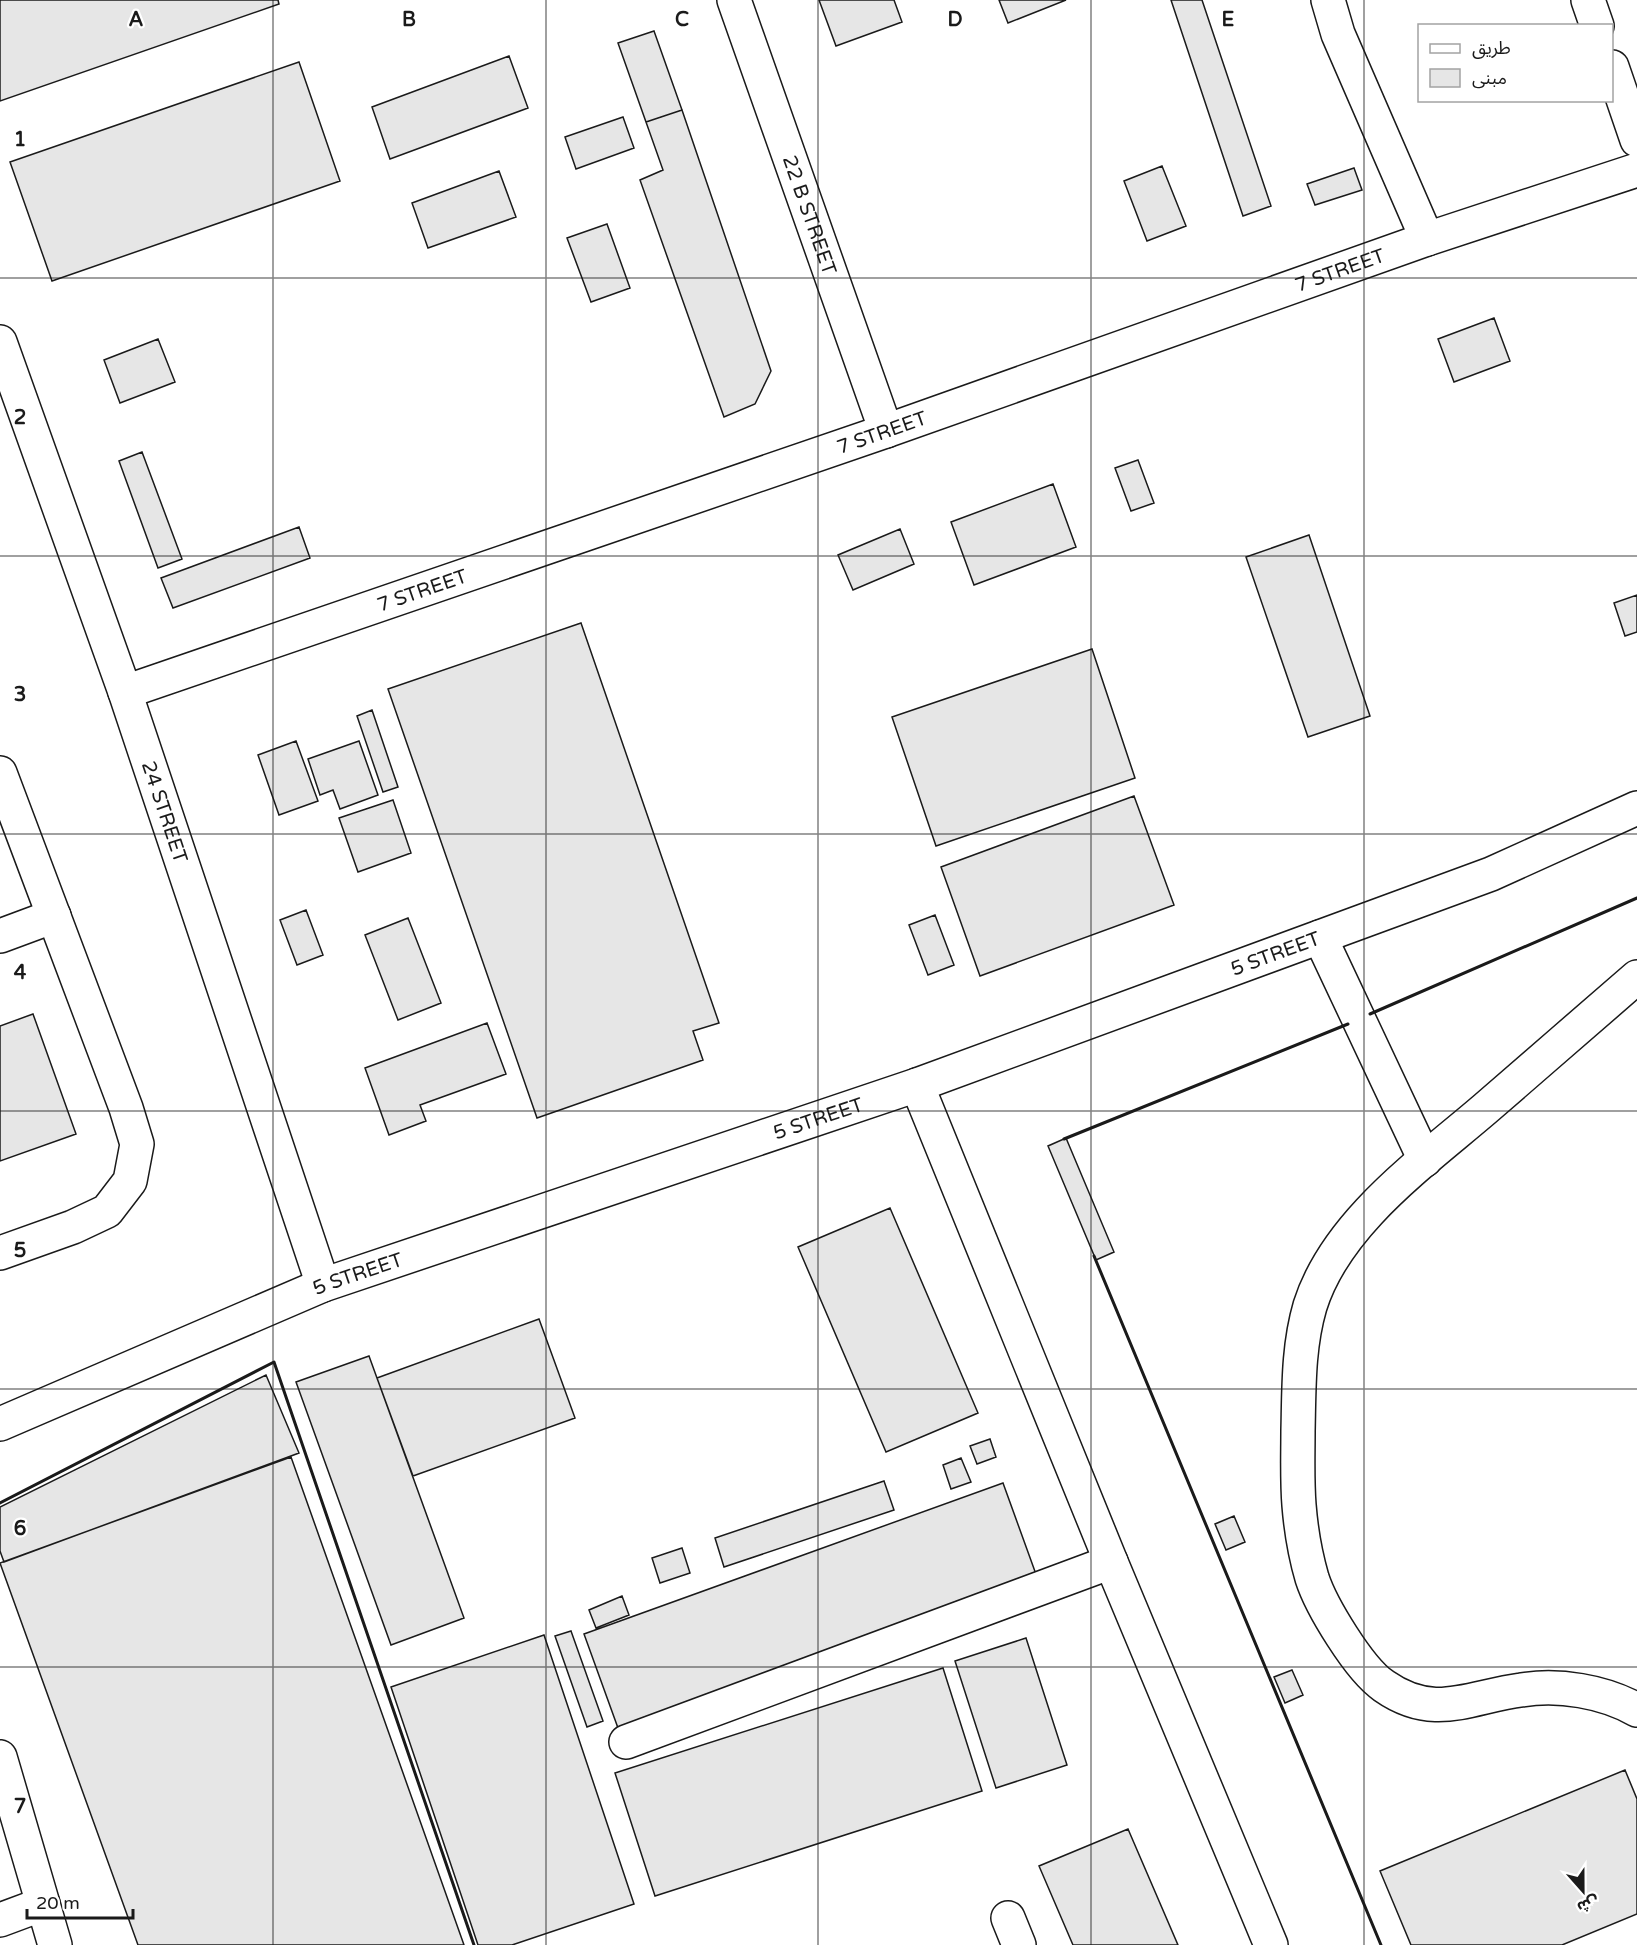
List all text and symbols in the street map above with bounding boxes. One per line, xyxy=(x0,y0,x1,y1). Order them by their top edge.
text: A xyxy=(129,8,144,32)
text: B xyxy=(402,8,416,32)
text: C xyxy=(675,8,689,32)
text: D xyxy=(947,8,963,32)
text: E xyxy=(1222,8,1235,32)
legend xyxy=(1418,24,1613,102)
text: طريق xyxy=(1472,37,1511,59)
text: مبنى xyxy=(1472,67,1507,89)
text: 1 xyxy=(14,128,26,152)
street label: 22 B STREET xyxy=(777,152,841,278)
street label: 7 STREET xyxy=(1292,244,1388,298)
text: 2 xyxy=(14,406,26,430)
street label: 7 STREET xyxy=(834,407,930,460)
street label: 7 STREET xyxy=(374,565,470,618)
text: 3 xyxy=(14,683,26,707)
street label: 24 STREET xyxy=(136,758,192,866)
street label: 5 STREET xyxy=(1227,927,1324,982)
text: 4 xyxy=(14,961,27,985)
street label: 5 STREET xyxy=(770,1093,867,1146)
text: 5 xyxy=(14,1239,26,1263)
street label: 5 STREET xyxy=(309,1248,406,1301)
text: 6 xyxy=(14,1517,26,1541)
text: 7 xyxy=(14,1795,26,1819)
north arrow xyxy=(1553,1861,1613,1921)
scale bar xyxy=(27,1882,134,1920)
text: ش xyxy=(1574,1891,1602,1917)
text: 20 m xyxy=(36,1892,80,1914)

